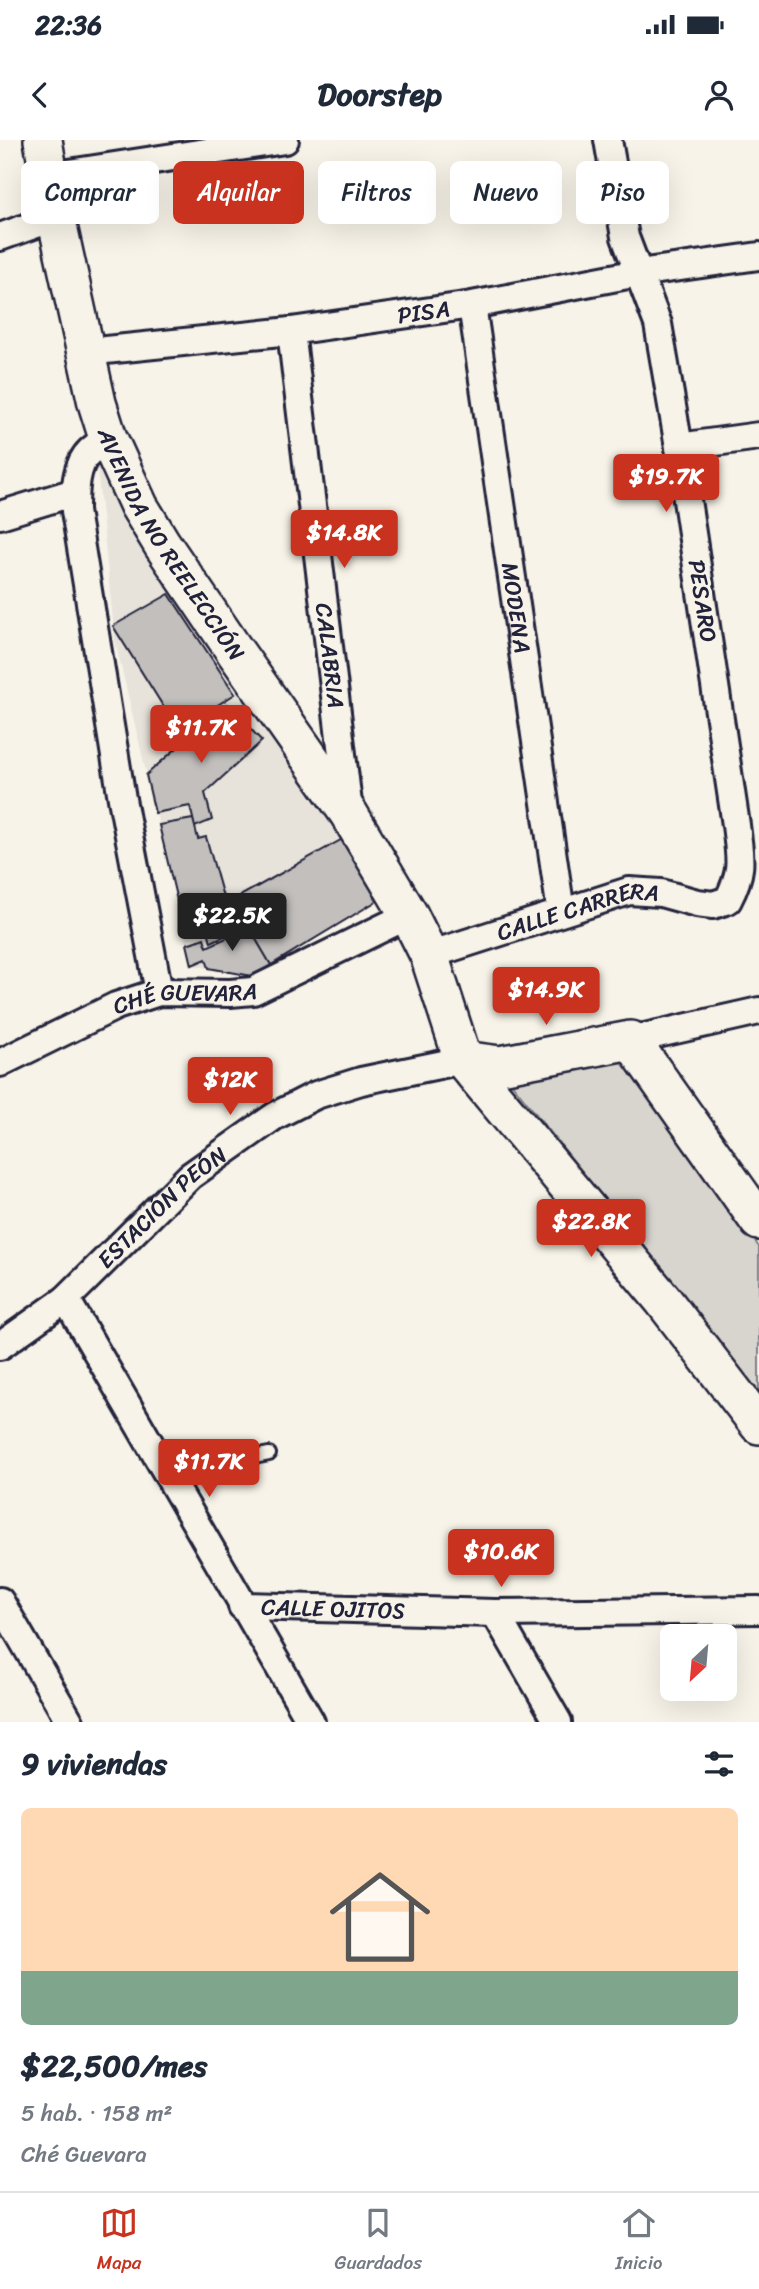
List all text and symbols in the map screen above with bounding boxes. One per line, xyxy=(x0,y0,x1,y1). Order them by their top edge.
text: 22:36 xyxy=(35,2,102,48)
text: Doorstep xyxy=(317,66,442,123)
icon: back xyxy=(21,76,59,114)
icon: person xyxy=(700,76,738,114)
chip: Comprar xyxy=(21,161,159,224)
chip: Alquilar xyxy=(173,161,304,224)
chip: Filtros xyxy=(318,161,436,224)
chip: Nuevo xyxy=(450,161,562,224)
chip: Piso xyxy=(576,161,669,224)
street label: PISA xyxy=(395,288,453,336)
street label: AVENIDA NO REELECCIÓN xyxy=(85,422,256,670)
pin: $19.7K xyxy=(609,454,723,514)
text: $19.7K xyxy=(629,456,703,497)
pin: $14.8K xyxy=(287,510,401,570)
text: $14.8K xyxy=(307,512,381,553)
street label: PESARO xyxy=(676,557,729,646)
street label: MODENA xyxy=(489,560,543,656)
street label: CALABRIA xyxy=(303,601,356,711)
pin: $11.7K xyxy=(144,706,258,765)
text: $11.7K xyxy=(166,707,236,748)
street label: CALLE CARRERA xyxy=(491,871,660,953)
pin: $22.5K xyxy=(175,894,289,953)
text: $22.5K xyxy=(193,895,271,936)
pin: $14.9K xyxy=(489,968,603,1027)
text: $14.9K xyxy=(509,969,583,1010)
street label: CHÉ GUEVARA xyxy=(108,971,259,1027)
pin: $12K xyxy=(189,1058,271,1117)
text: $12K xyxy=(204,1059,256,1100)
street label: ESTACIÓN PEÓN xyxy=(87,1136,236,1279)
pin: $22.8K xyxy=(534,1200,648,1259)
text: $22.8K xyxy=(553,1201,629,1242)
pin: $11.7K xyxy=(152,1440,266,1499)
text: $11.7K xyxy=(174,1441,244,1482)
pin: $10.6K xyxy=(444,1530,558,1589)
text: $10.6K xyxy=(464,1531,538,1572)
street label: CALLE OJITOS xyxy=(261,1587,405,1631)
north arrow xyxy=(660,1624,737,1701)
map controls xyxy=(660,1624,737,1701)
text: 9 viviendas xyxy=(21,1737,167,1791)
icon: filters xyxy=(700,1745,738,1783)
icon: home xyxy=(317,1854,443,1980)
text: $22,500/mes xyxy=(21,2039,207,2093)
text: 5 hab. · 158 m² xyxy=(21,2093,172,2134)
text: Ché Guevara xyxy=(21,2134,147,2175)
tab: Mapa xyxy=(97,2204,141,2279)
tab: Guardados xyxy=(335,2204,422,2279)
tab: Inicio xyxy=(615,2204,662,2279)

